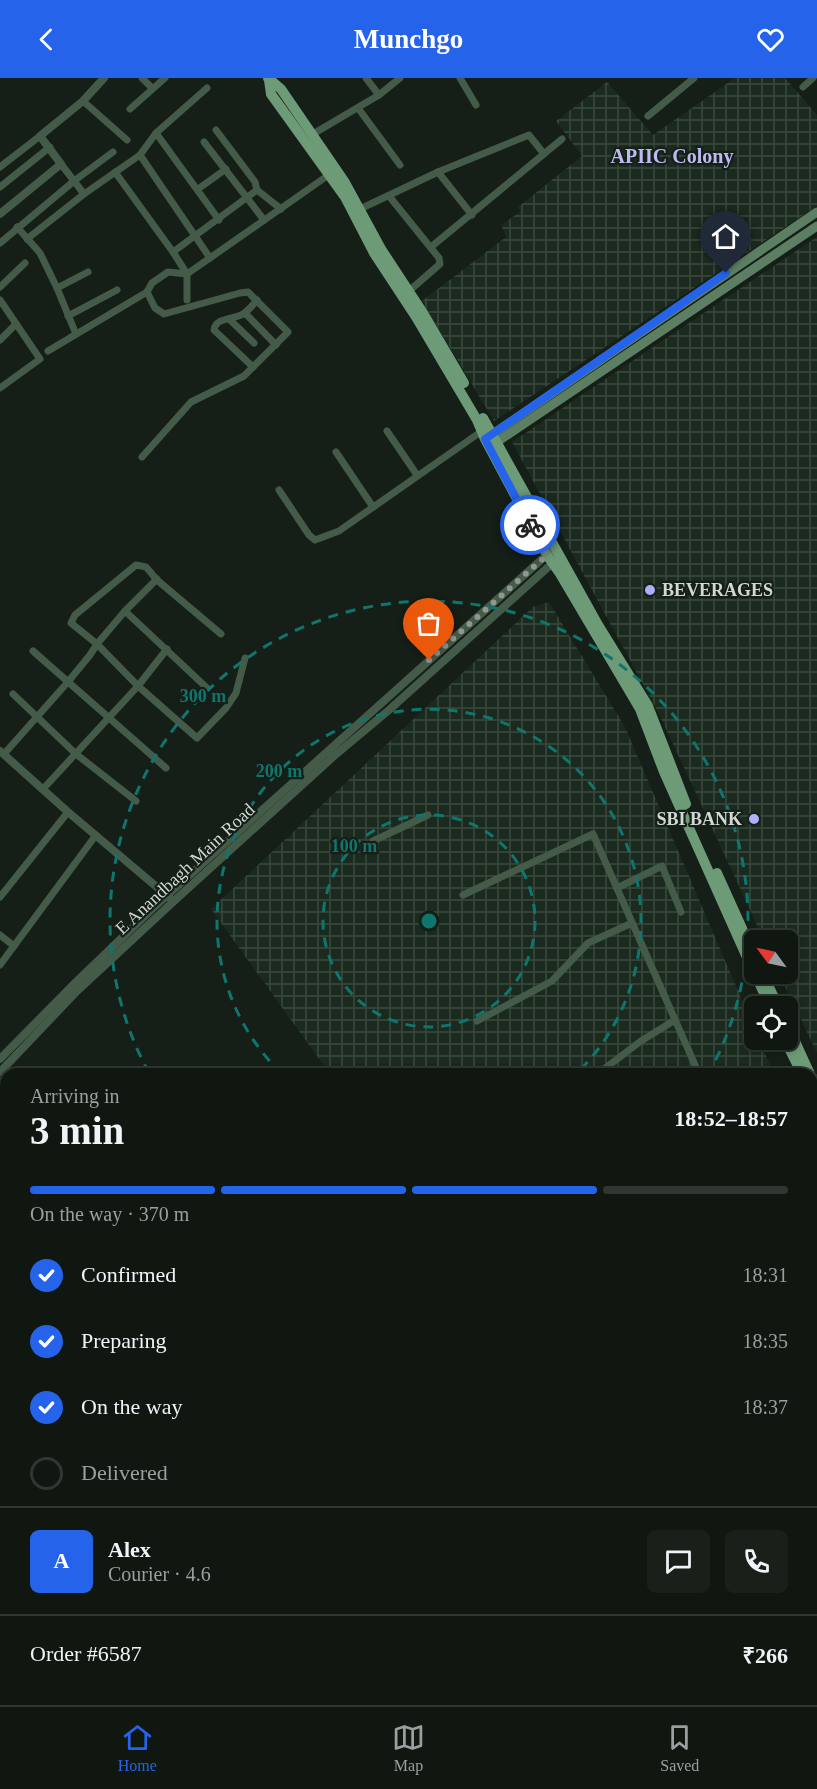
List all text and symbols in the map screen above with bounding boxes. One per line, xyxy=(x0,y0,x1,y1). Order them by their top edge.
icon: back xyxy=(30,23,63,56)
icon: heart xyxy=(754,23,787,56)
text: Munchgo xyxy=(354,24,463,54)
district label: APIIC Colony xyxy=(611,145,733,168)
pin xyxy=(700,211,751,273)
icon: home xyxy=(709,220,742,253)
courier xyxy=(500,495,560,555)
icon: bike xyxy=(514,509,547,542)
place label: BEVERAGES xyxy=(662,580,773,600)
marker: BEVERAGES xyxy=(643,583,657,597)
pin xyxy=(403,598,454,660)
icon: bag xyxy=(412,607,445,640)
text: 300 m xyxy=(180,686,226,706)
text: 200 m xyxy=(256,761,302,781)
street label: E Anandbagh Main Road xyxy=(111,799,259,939)
place label: SBI BANK xyxy=(656,809,742,829)
marker: SBI BANK xyxy=(747,812,761,826)
text: 100 m xyxy=(331,836,377,856)
centre of rings xyxy=(419,911,439,931)
north arrow xyxy=(744,930,798,984)
map controls xyxy=(744,930,798,1050)
button: locate xyxy=(744,996,798,1050)
text: Arriving in xyxy=(30,1085,119,1107)
text: 18:52–18:57 xyxy=(674,1106,788,1131)
text: 3 min xyxy=(30,1109,124,1152)
text: On the way · 370 m xyxy=(30,1203,189,1225)
icon: check xyxy=(30,1259,63,1292)
text: Confirmed xyxy=(81,1262,176,1287)
text: 18:31 xyxy=(742,1264,788,1286)
icon: check xyxy=(30,1325,63,1358)
text: Preparing xyxy=(81,1328,167,1353)
text: 18:35 xyxy=(742,1330,788,1352)
icon: check xyxy=(30,1391,63,1424)
text: On the way xyxy=(81,1394,182,1419)
text: 18:37 xyxy=(742,1396,788,1418)
text: Delivered xyxy=(81,1460,168,1485)
button: chat xyxy=(647,1530,710,1593)
button: phone xyxy=(725,1530,788,1593)
text: Alex xyxy=(108,1537,151,1562)
text: A xyxy=(54,1548,69,1573)
text: Courier · 4.6 xyxy=(108,1563,211,1585)
text: Order #6587 xyxy=(30,1641,142,1666)
text: ₹266 xyxy=(742,1643,788,1668)
tab: Home xyxy=(118,1721,157,1775)
tab: Map xyxy=(392,1721,425,1775)
tab: Saved xyxy=(660,1721,699,1775)

